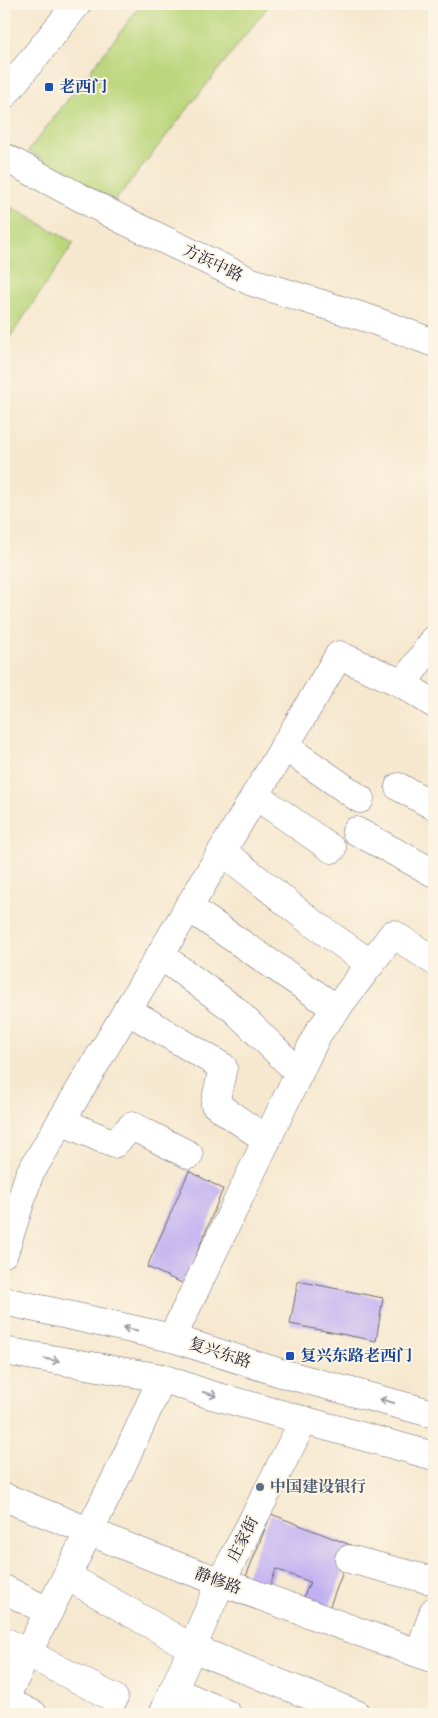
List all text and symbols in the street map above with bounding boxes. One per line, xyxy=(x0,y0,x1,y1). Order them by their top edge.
place label: 老西门 xyxy=(59,77,107,97)
marker: 老西门 xyxy=(43,81,55,93)
street label: 方浜中路 xyxy=(180,240,246,286)
one-way arrow xyxy=(122,1324,138,1333)
street label: 复兴东路 xyxy=(186,1334,254,1372)
place label: 复兴东路老西门 xyxy=(300,1346,412,1366)
marker: 复兴东路老西门 xyxy=(284,1350,296,1362)
one-way arrow xyxy=(43,1355,59,1365)
one-way arrow xyxy=(202,1390,218,1400)
one-way arrow xyxy=(380,1396,396,1406)
place label: 中国建设银行 xyxy=(270,1477,366,1497)
marker: 中国建设银行 xyxy=(254,1481,266,1493)
street label: 庄家街 xyxy=(223,1513,263,1565)
street label: 静修路 xyxy=(192,1563,244,1599)

